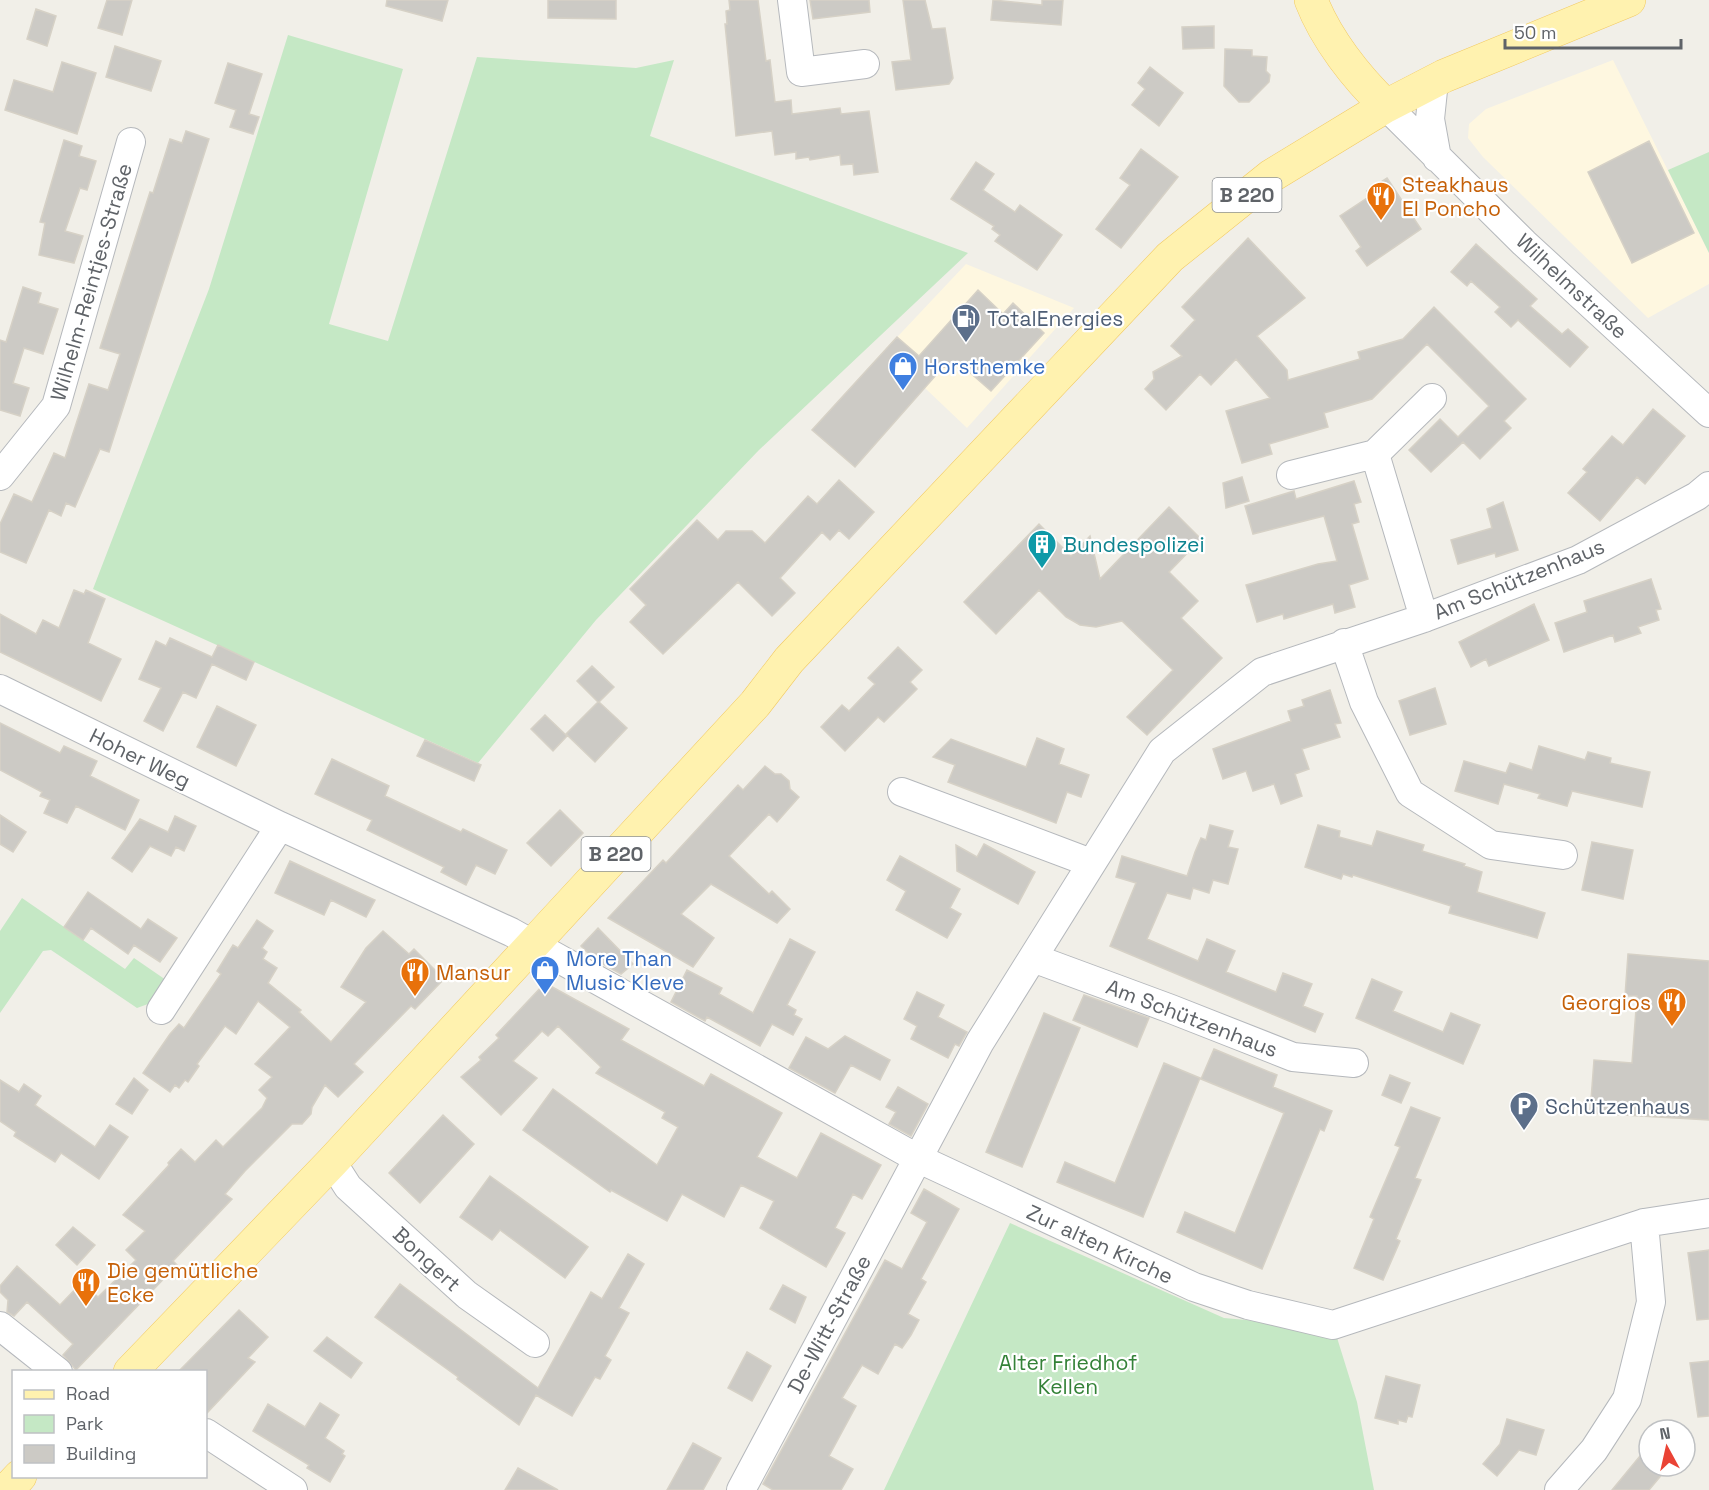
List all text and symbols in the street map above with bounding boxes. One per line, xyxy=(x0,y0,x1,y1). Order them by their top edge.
scale bar xyxy=(1505,12,1680,50)
text: 50 m xyxy=(1514,21,1556,44)
street label: Wilhelm-Reintjes-Straße xyxy=(44,160,138,404)
place label: Steakhaus El Poncho xyxy=(1402,171,1509,222)
road number: B 220 xyxy=(1212,178,1282,212)
restaurant icon: Steakhaus El Poncho xyxy=(1365,180,1397,222)
street label: Wilhelmstraße xyxy=(1511,227,1633,345)
fuel station icon: TotalEnergies xyxy=(950,302,982,344)
place label: TotalEnergies xyxy=(987,305,1123,332)
shop icon: Horsthemke xyxy=(887,350,919,392)
place label: Horsthemke xyxy=(924,353,1046,380)
building icon: Bundespolizei xyxy=(1026,528,1058,570)
place label: Bundespolizei xyxy=(1063,531,1205,558)
street label: Am Schützenhaus xyxy=(1430,532,1608,626)
street label: Hoher Weg xyxy=(85,722,195,794)
road number: B 220 xyxy=(582,837,650,871)
place label: More Than Music Kleve xyxy=(566,945,684,996)
shop icon: More Than Music Kleve xyxy=(529,954,561,996)
restaurant icon: Mansur xyxy=(399,956,431,998)
place label: Mansur xyxy=(436,959,511,986)
street label: Am Schützenhaus xyxy=(1102,973,1282,1063)
restaurant icon: Georgios xyxy=(1656,986,1688,1028)
place label: Georgios xyxy=(1562,989,1651,1016)
parking icon: Schützenhaus xyxy=(1508,1090,1540,1132)
place label: Schützenhaus xyxy=(1545,1093,1690,1120)
street label: Zur alten Kirche xyxy=(1022,1198,1178,1290)
street label: Bongert xyxy=(387,1221,467,1297)
street label: De-Witt-Straße xyxy=(781,1250,877,1398)
place label: Die gemütliche Ecke xyxy=(107,1257,258,1308)
restaurant icon: Die gemütliche Ecke xyxy=(70,1266,102,1308)
park label: Alter Friedhof Kellen xyxy=(999,1349,1137,1400)
legend xyxy=(12,1370,207,1478)
text: Road xyxy=(66,1382,110,1405)
text: Park xyxy=(66,1412,104,1435)
north arrow xyxy=(1637,1418,1697,1478)
text: N xyxy=(1658,1422,1672,1445)
text: Building xyxy=(66,1442,136,1465)

